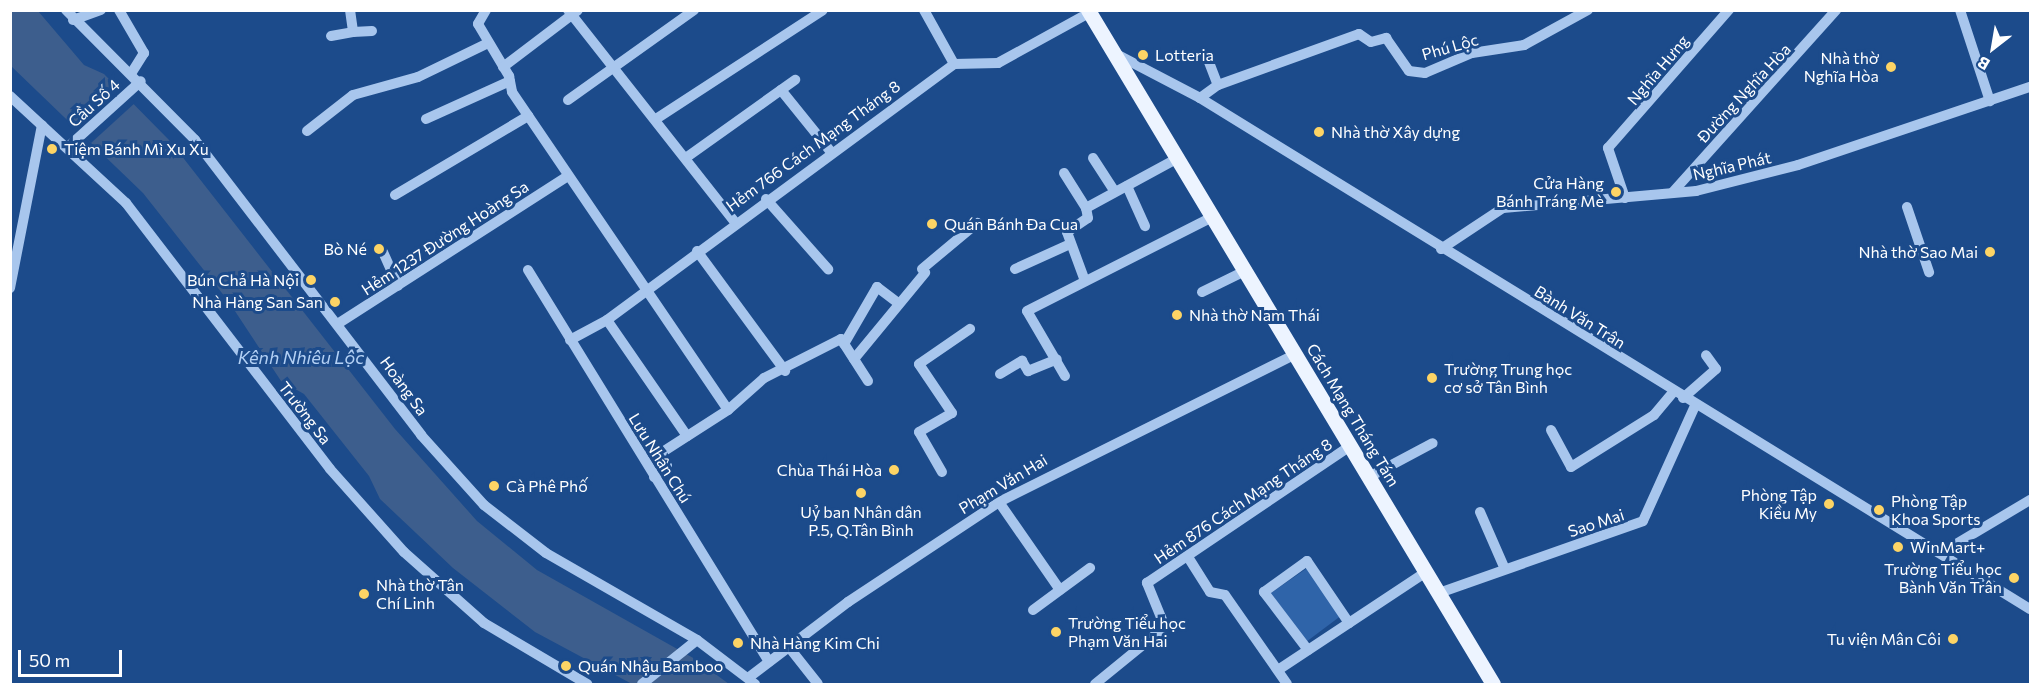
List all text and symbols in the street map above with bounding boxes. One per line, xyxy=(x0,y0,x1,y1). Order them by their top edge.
north arrow xyxy=(1963,18,2023,78)
street label: Phú Lộc xyxy=(1420,30,1480,64)
street label: Nghĩa Hưng xyxy=(1623,31,1693,109)
street label: Đường Nghĩa Hòa xyxy=(1693,40,1795,146)
place label: Lotteria xyxy=(1155,45,1214,65)
marker: Lotteria xyxy=(1136,48,1150,62)
place label: Nhà thờ Nghĩa Hòa xyxy=(1804,48,1879,86)
text: B xyxy=(1974,53,1993,75)
marker: Nhà thờ Nghĩa Hòa xyxy=(1884,60,1898,74)
street label: Cầu Số 4 xyxy=(64,75,124,131)
street label: Hẻm 766 Cách Mạng Tháng 8 xyxy=(722,76,904,216)
place label: Nhà thờ Xây dựng xyxy=(1331,122,1460,142)
marker: Nhà thờ Xây dựng xyxy=(1312,125,1326,139)
place label: Tiệm Bánh Mì Xu Xu xyxy=(64,139,209,159)
marker: Tiệm Bánh Mì Xu Xu xyxy=(45,142,59,156)
street label: Nghĩa Phát xyxy=(1691,148,1773,184)
place label: Cửa Hàng Bánh Tráng Mè xyxy=(1496,173,1604,211)
street label: Hẻm 1237 Đường Hoàng Sa xyxy=(358,177,532,299)
marker: Cửa Hàng Bánh Tráng Mè xyxy=(1609,185,1623,199)
place label: Quán Bánh Đa Cua xyxy=(944,214,1078,234)
marker: Quán Bánh Đa Cua xyxy=(925,217,939,231)
place label: Bò Né xyxy=(324,239,367,259)
marker: Bò Né xyxy=(372,242,386,256)
place label: Nhà thờ Sao Mai xyxy=(1858,242,1978,262)
marker: Nhà thờ Sao Mai xyxy=(1983,245,1997,259)
place label: Bún Chả Hà Nội xyxy=(187,270,299,290)
marker: Bún Chả Hà Nội xyxy=(304,273,318,287)
street label: Bành Văn Trân xyxy=(1531,281,1629,353)
place label: Nhà Hàng San San xyxy=(192,292,323,312)
marker: Nhà Hàng San San xyxy=(328,295,342,309)
place label: Nhà thờ Nam Thái xyxy=(1189,305,1320,325)
marker: Nhà thờ Nam Thái xyxy=(1170,308,1184,322)
street label: Cách Mạng Tháng Tám xyxy=(1303,340,1403,490)
water label: Kênh Nhiêu Lộc xyxy=(238,346,364,368)
street label: Hoàng Sa xyxy=(376,353,432,419)
place label: Trường Trung học cơ sở Tân Bình xyxy=(1444,359,1572,397)
marker: Trường Trung học cơ sở Tân Bình xyxy=(1425,371,1439,385)
street label: Trường Sa xyxy=(275,378,335,448)
street label: Lưu Nhân Chú xyxy=(625,410,695,506)
street label: Hẻm 876 Cách Mạng Tháng 8 xyxy=(1150,434,1336,568)
street label: Phạm Văn Hai xyxy=(955,450,1051,518)
place label: Chùa Thái Hòa xyxy=(777,460,882,480)
marker: Chùa Thái Hòa xyxy=(887,463,901,477)
place label: Cà Phê Phố xyxy=(506,476,588,496)
marker: Cà Phê Phố xyxy=(487,479,501,493)
place label: Phòng Tập Kiều My xyxy=(1741,485,1817,523)
marker: Uỷ ban Nhân dân P.5, Q.Tân Bình xyxy=(854,486,868,500)
place label: Phòng Tập Khoa Sports xyxy=(1891,491,1981,529)
marker: Phòng Tập Kiều My xyxy=(1822,497,1836,511)
place label: Uỷ ban Nhân dân P.5, Q.Tân Bình xyxy=(800,502,922,540)
marker: Phòng Tập Khoa Sports xyxy=(1872,503,1886,517)
street label: Sao Mai xyxy=(1565,505,1627,541)
place label: WinMart+ xyxy=(1910,537,1985,557)
marker: WinMart+ xyxy=(1891,540,1905,554)
place label: Trường Tiểu học Bành Văn Trân xyxy=(1884,559,2002,597)
marker: Trường Tiểu học Bành Văn Trân xyxy=(2007,571,2021,585)
place label: Nhà thờ Tân Chí Linh xyxy=(376,575,464,613)
marker: Nhà thờ Tân Chí Linh xyxy=(357,587,371,601)
place label: Trường Tiểu học Phạm Văn Hai xyxy=(1068,613,1186,651)
marker: Trường Tiểu học Phạm Văn Hai xyxy=(1049,625,1063,639)
place label: Tu viện Mân Côi xyxy=(1827,629,1941,649)
marker: Tu viện Mân Côi xyxy=(1946,632,1960,646)
place label: Nhà Hàng Kim Chi xyxy=(750,633,880,653)
marker: Nhà Hàng Kim Chi xyxy=(731,636,745,650)
scale bar xyxy=(21,638,124,676)
text: 50 m xyxy=(29,649,70,671)
place label: Quán Nhậu Bamboo xyxy=(578,656,723,676)
marker: Quán Nhậu Bamboo xyxy=(559,659,573,673)

